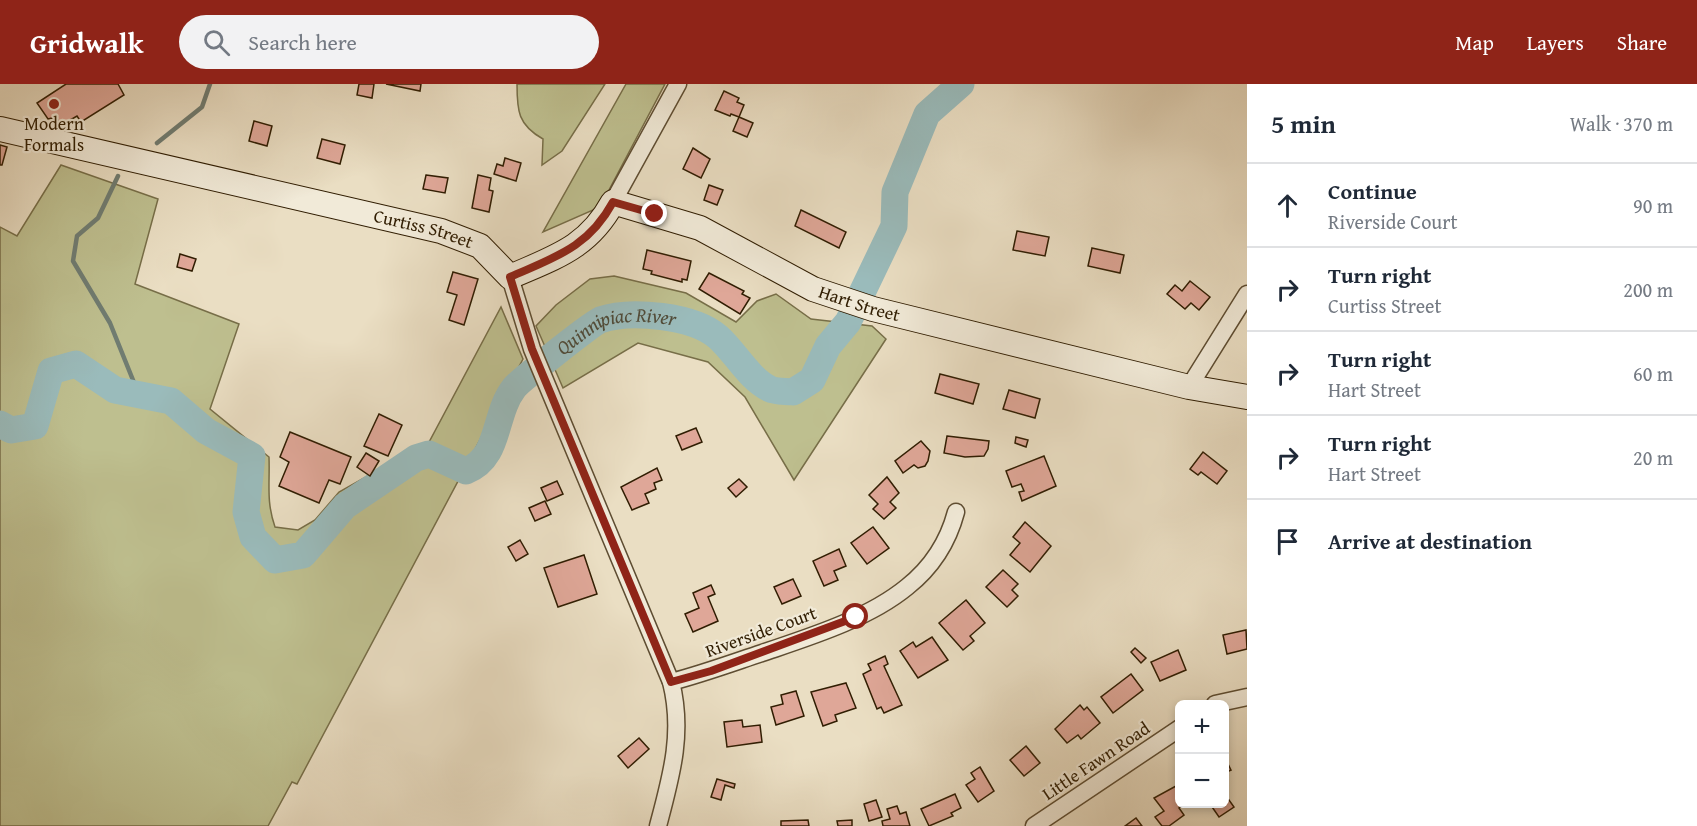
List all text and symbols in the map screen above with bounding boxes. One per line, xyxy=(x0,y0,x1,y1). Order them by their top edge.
search box xyxy=(179,15,599,69)
text: Gridwalk xyxy=(30,22,143,63)
icon: search xyxy=(200,26,233,59)
text: Search here xyxy=(248,26,357,58)
text: Map xyxy=(1455,27,1494,58)
text: Layers xyxy=(1527,27,1584,58)
text: Share xyxy=(1617,27,1667,58)
marker: Modern Formals xyxy=(47,97,61,111)
text: 5 min xyxy=(1271,104,1336,143)
text: Walk · 370 m xyxy=(1570,109,1673,138)
place label: Modern Formals xyxy=(24,110,84,158)
text: Continue xyxy=(1328,175,1417,207)
icon: ahead xyxy=(1271,189,1304,222)
text: 90 m xyxy=(1633,191,1673,220)
route end xyxy=(641,200,667,226)
street label: Curtiss Street xyxy=(371,202,478,255)
text: Riverside Court xyxy=(1328,207,1457,236)
text: Turn right xyxy=(1328,259,1431,291)
icon: right xyxy=(1271,273,1304,306)
text: 200 m xyxy=(1623,275,1673,304)
street label: Hart Street xyxy=(815,278,903,328)
text: Curtiss Street xyxy=(1328,291,1442,320)
water label: Quinnipiac River xyxy=(549,300,680,361)
text: Turn right xyxy=(1328,343,1431,375)
icon: right xyxy=(1271,357,1304,390)
text: 60 m xyxy=(1633,359,1673,388)
text: Hart Street xyxy=(1328,375,1421,404)
text: Turn right xyxy=(1328,427,1431,459)
icon: right xyxy=(1271,441,1304,474)
text: 20 m xyxy=(1633,443,1673,472)
text: Hart Street xyxy=(1328,459,1421,488)
icon: arrive xyxy=(1271,525,1304,558)
text: Arrive at destination xyxy=(1328,525,1532,557)
street label: Riverside Court xyxy=(701,599,821,664)
route start xyxy=(842,603,868,629)
map controls xyxy=(1175,700,1229,808)
button: + xyxy=(1175,700,1229,754)
street label: Little Fawn Road xyxy=(1036,714,1155,807)
button: − xyxy=(1175,754,1229,808)

